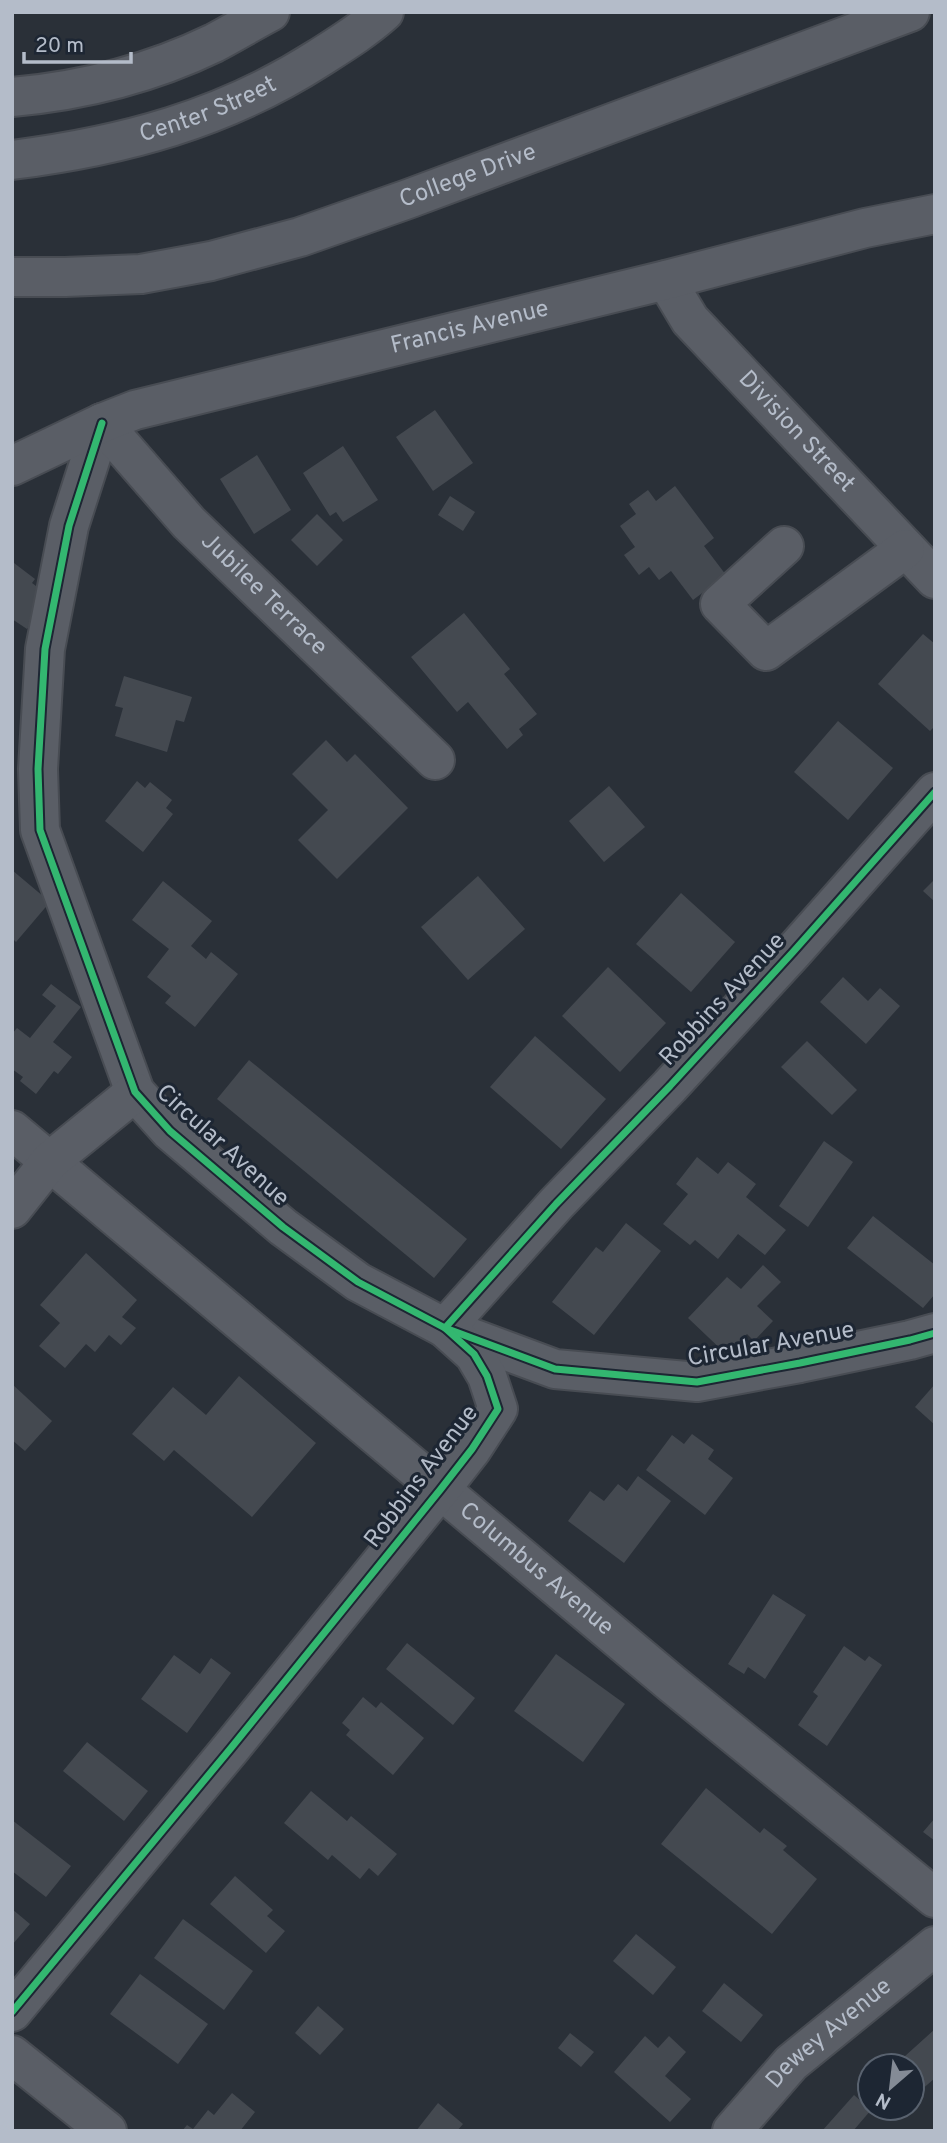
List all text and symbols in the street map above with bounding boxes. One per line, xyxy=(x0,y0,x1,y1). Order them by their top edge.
scale bar xyxy=(24,21,131,65)
text: 20 m xyxy=(35,33,84,60)
street label: Center Street xyxy=(136,70,282,150)
street label: College Drive xyxy=(396,137,541,216)
street label: Francis Avenue xyxy=(388,294,552,362)
street label: Division Street xyxy=(731,365,861,499)
street label: Jubilee Terrace xyxy=(194,527,333,663)
street label: Robbins Avenue xyxy=(654,927,792,1073)
street label: Circular Avenue xyxy=(149,1078,295,1214)
street label: Circular Avenue xyxy=(685,1316,857,1374)
street label: Robbins Avenue xyxy=(358,1399,486,1555)
street label: Columbus Avenue xyxy=(453,1496,619,1643)
street label: Dewey Avenue xyxy=(760,1972,898,2095)
north arrow xyxy=(856,2052,926,2122)
text: N xyxy=(872,2086,896,2114)

